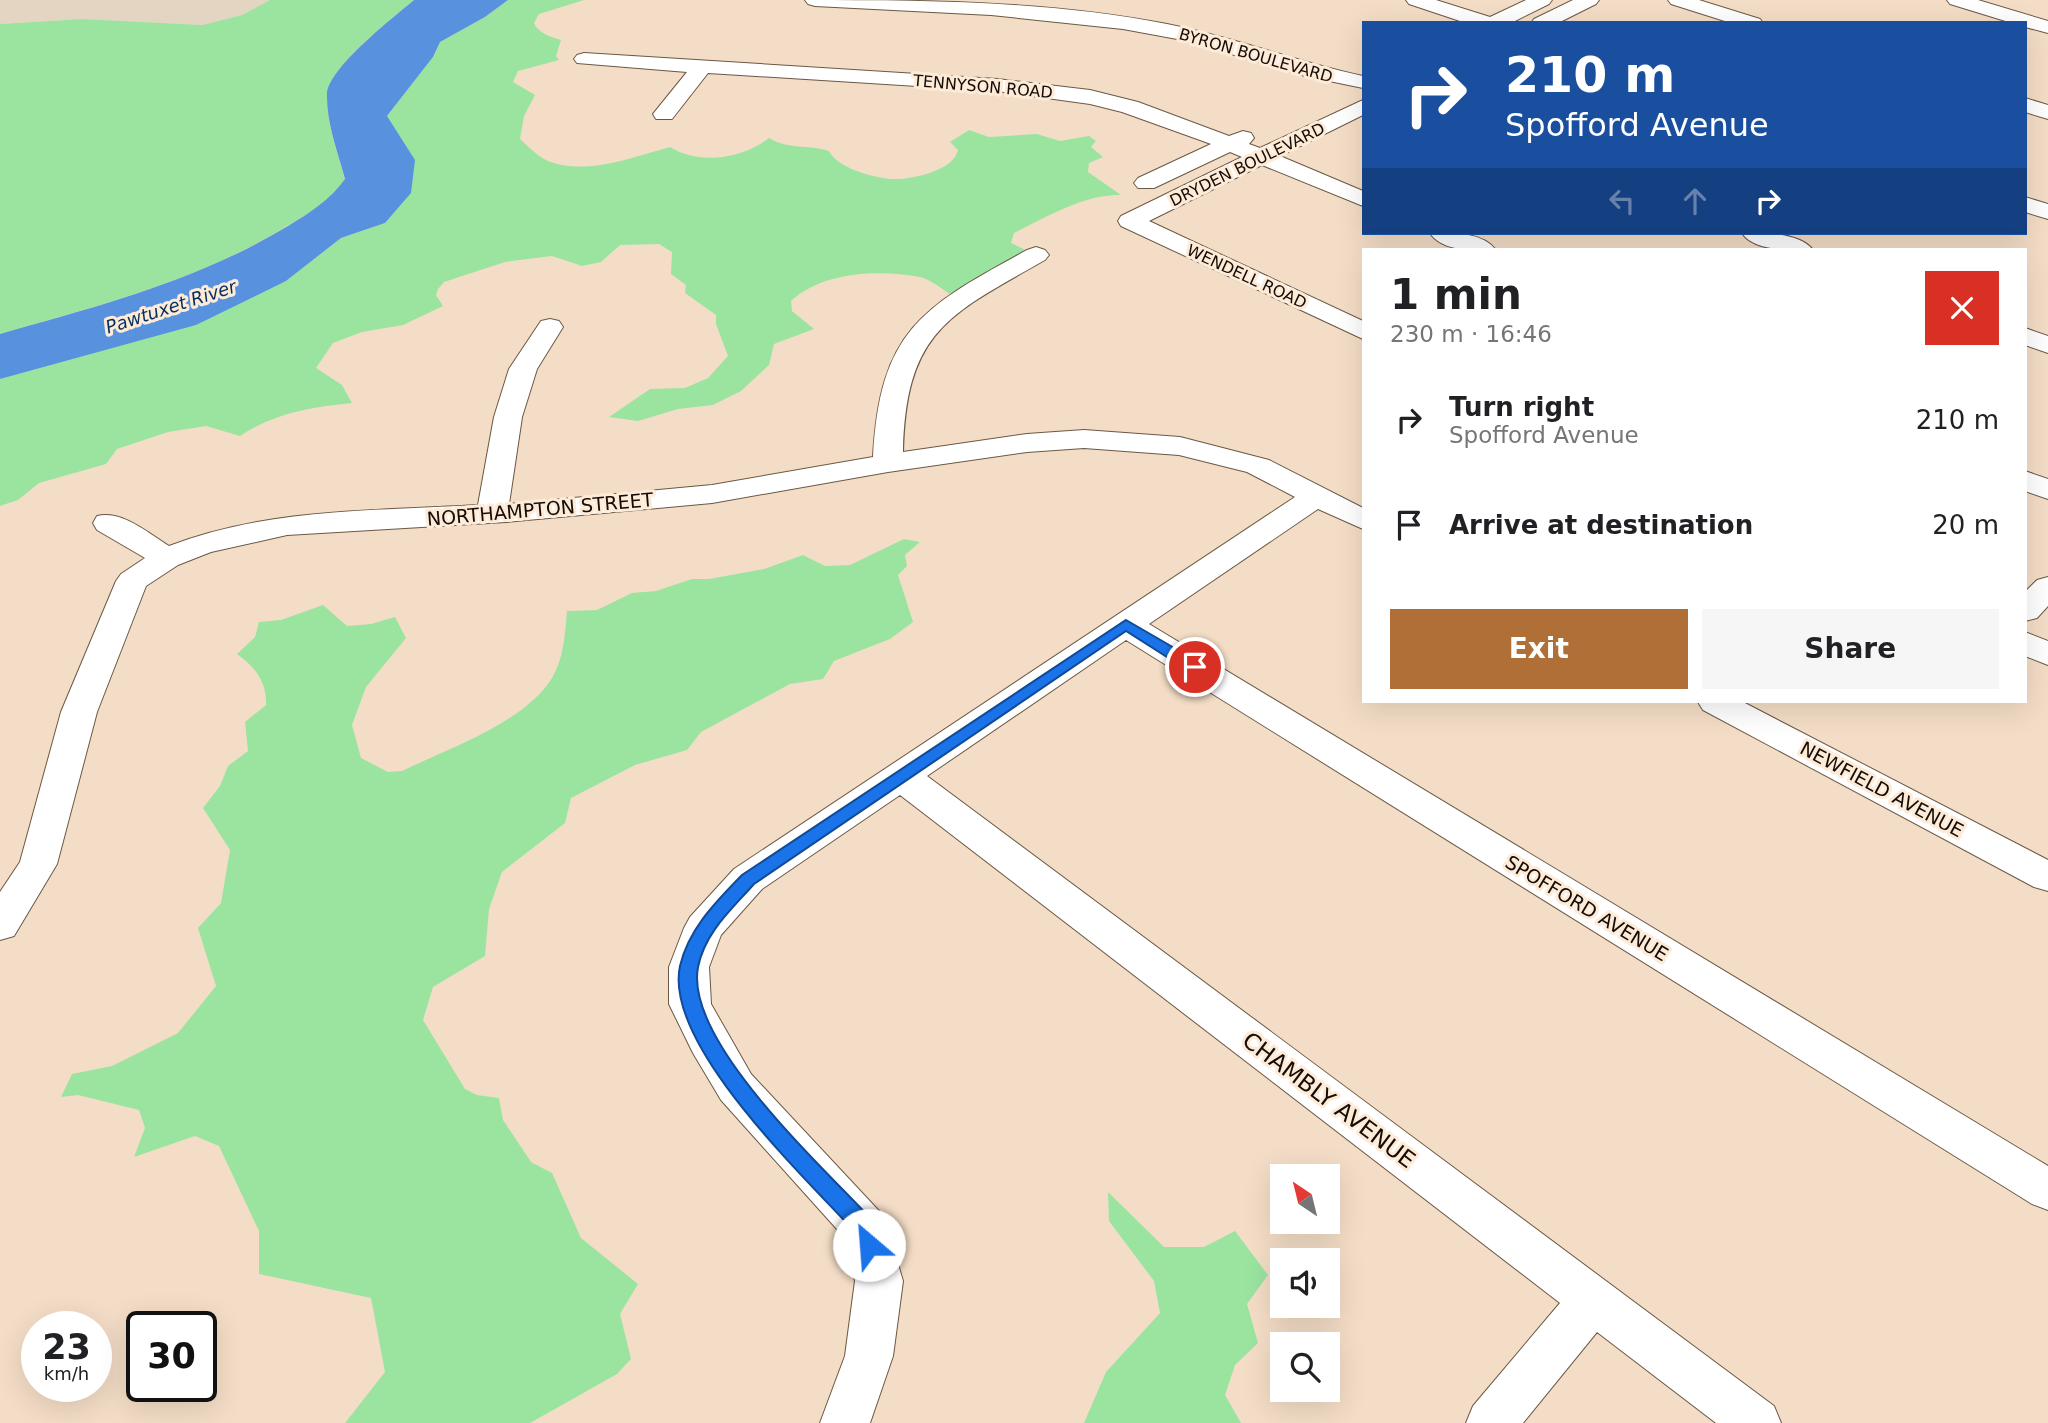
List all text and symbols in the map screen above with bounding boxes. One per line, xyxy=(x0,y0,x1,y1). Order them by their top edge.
street label: BYRON BOULEVARD xyxy=(1177,24,1335,87)
text: 210 m xyxy=(1505,47,1675,104)
icon: right xyxy=(1390,49,1481,140)
street label: TENNYSON ROAD xyxy=(911,71,1054,102)
text: Spofford Avenue xyxy=(1505,106,1769,144)
street label: DRYDEN BOULEVARD xyxy=(1167,119,1328,210)
icon: left xyxy=(1603,182,1641,220)
icon: ahead xyxy=(1676,182,1714,220)
icon: right xyxy=(1749,182,1787,220)
street label: WENDELL ROAD xyxy=(1184,240,1310,313)
text: 1 min xyxy=(1390,270,1522,319)
button: close xyxy=(1925,271,1999,345)
water label: Pawtuxet River xyxy=(103,275,240,338)
text: 230 m · 16:46 xyxy=(1390,321,1552,347)
text: Turn right xyxy=(1449,392,1594,422)
icon: right xyxy=(1390,401,1428,439)
text: 210 m xyxy=(1916,405,1999,435)
text: Spofford Avenue xyxy=(1449,422,1639,448)
street label: NORTHAMPTON STREET xyxy=(426,488,654,530)
icon: arrive xyxy=(1390,506,1428,544)
text: Arrive at destination xyxy=(1449,510,1753,540)
text: 20 m xyxy=(1932,510,1999,540)
button: Exit xyxy=(1390,609,1688,689)
button: Share xyxy=(1702,609,1999,689)
pin xyxy=(1165,637,1225,697)
icon: arrive xyxy=(1176,648,1214,686)
street label: NEWFIELD AVENUE xyxy=(1797,737,1967,841)
street label: SPOFFORD AVENUE xyxy=(1502,851,1672,965)
street label: CHAMBLY AVENUE xyxy=(1238,1027,1420,1173)
north arrow xyxy=(1270,1164,1340,1234)
map controls xyxy=(1270,1164,1340,1402)
position arrow xyxy=(832,1208,906,1282)
button: sound xyxy=(1270,1248,1340,1318)
speed limit sign: 30 xyxy=(126,1311,217,1402)
text: 23 xyxy=(42,1327,91,1367)
button: search xyxy=(1270,1332,1340,1402)
text: km/h xyxy=(44,1363,89,1384)

